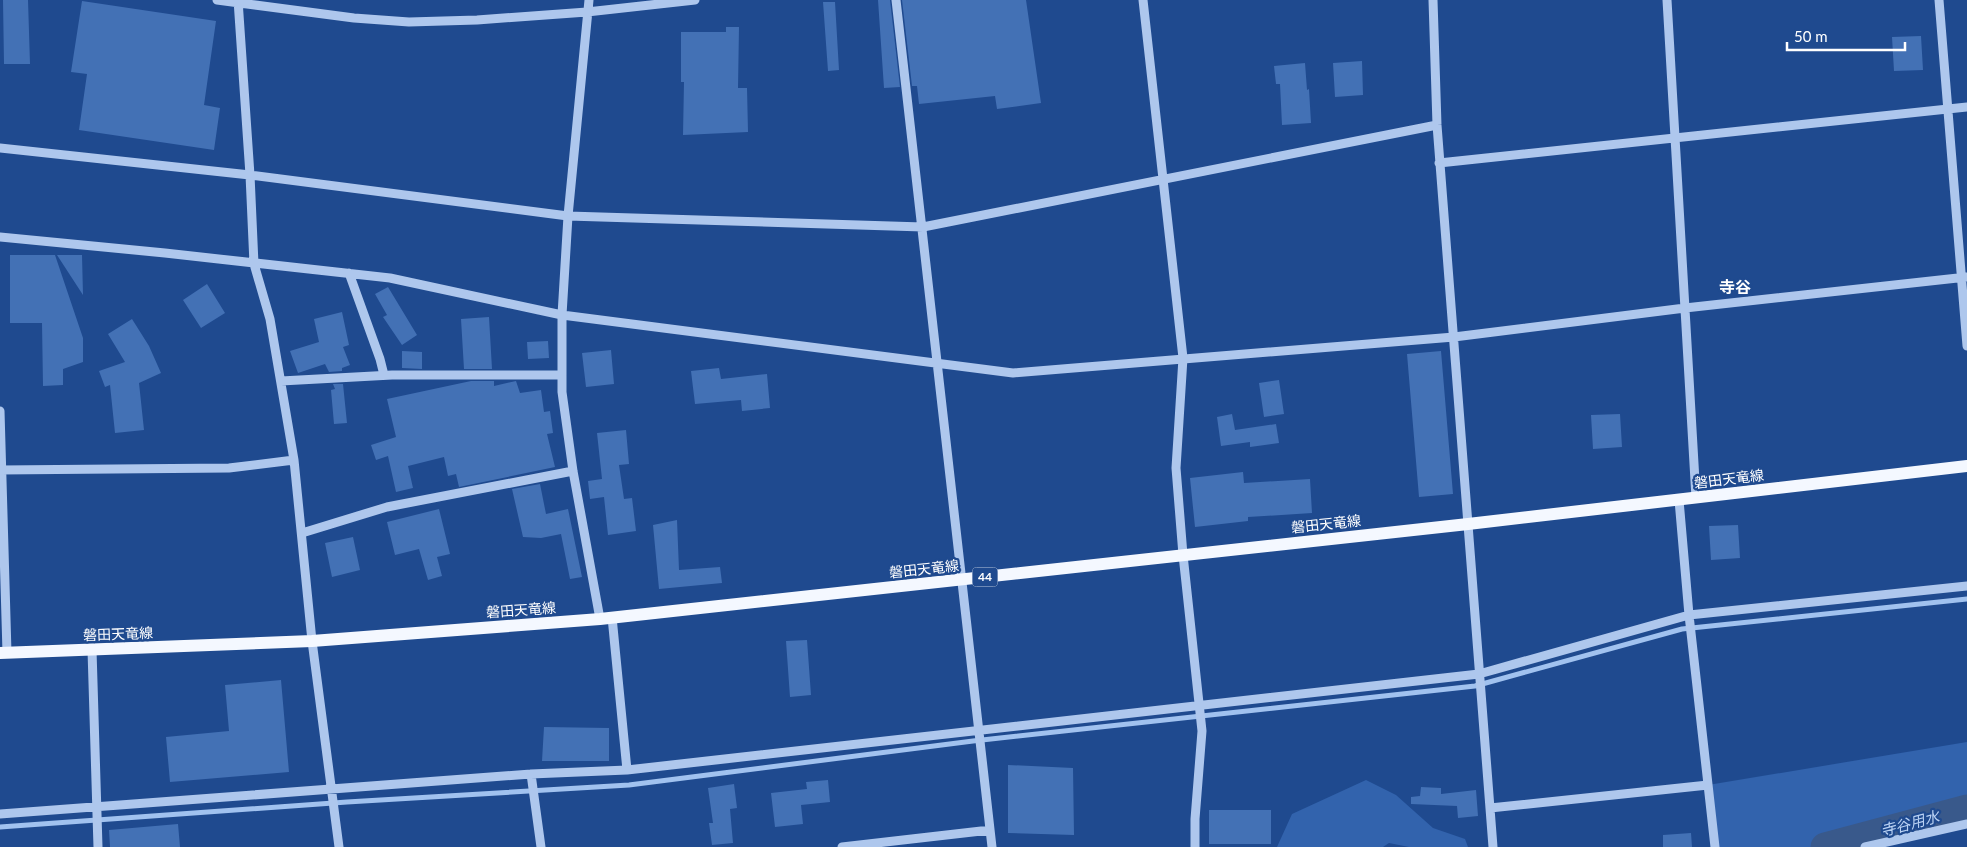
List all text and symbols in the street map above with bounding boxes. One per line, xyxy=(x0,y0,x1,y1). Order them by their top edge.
scale bar xyxy=(1787,20,1904,52)
text: 50 m xyxy=(1794,27,1828,45)
district label: 寺谷 xyxy=(1719,277,1751,296)
street label: 磐田天竜線 xyxy=(1693,466,1765,491)
street label: 磐田天竜線 xyxy=(1290,511,1362,536)
street label: 磐田天竜線 xyxy=(888,556,960,581)
road number: 44 xyxy=(972,568,998,586)
street label: 磐田天竜線 xyxy=(485,599,556,620)
street label: 磐田天竜線 xyxy=(83,624,153,643)
water label: 寺谷用水 xyxy=(1878,806,1943,839)

